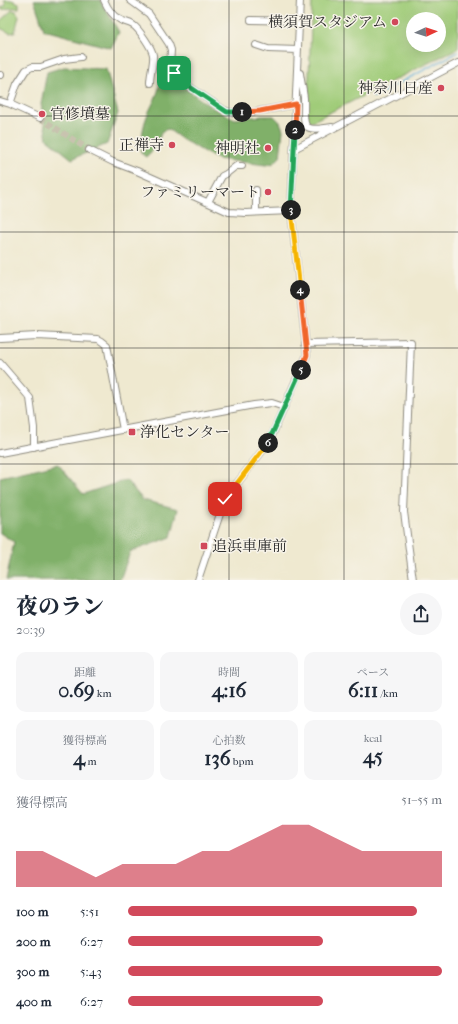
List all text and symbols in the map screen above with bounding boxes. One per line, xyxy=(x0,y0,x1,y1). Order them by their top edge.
north arrow xyxy=(406,12,446,52)
map controls xyxy=(406,12,446,52)
place label: 横須賀スタジアム xyxy=(268,13,387,31)
marker: 横須賀スタジアム xyxy=(390,17,400,27)
pin xyxy=(157,56,191,90)
icon: arrive xyxy=(163,62,185,84)
place label: 神奈川日産 xyxy=(358,79,433,97)
marker: 神奈川日産 xyxy=(436,83,446,93)
pin: 1 xyxy=(232,102,252,122)
place label: 官修墳墓 xyxy=(50,105,110,123)
text: 1 xyxy=(240,105,244,118)
marker: 官修墳墓 xyxy=(37,109,47,119)
pin: 2 xyxy=(285,120,305,140)
text: 2 xyxy=(292,123,298,136)
place label: 正禅寺 xyxy=(119,136,164,154)
place label: 神明社 xyxy=(215,139,260,157)
marker: 正禅寺 xyxy=(167,140,177,150)
marker: 神明社 xyxy=(263,143,273,153)
place label: ファミリーマート xyxy=(140,183,260,201)
marker: ファミリーマート xyxy=(263,187,273,197)
pin: 3 xyxy=(281,200,301,220)
text: 3 xyxy=(289,203,293,216)
pin: 4 xyxy=(290,280,310,300)
text: 4 xyxy=(297,283,303,296)
pin: 5 xyxy=(291,360,311,380)
text: 5 xyxy=(299,363,303,376)
place label: 浄化センター xyxy=(140,423,229,441)
marker: 浄化センター xyxy=(127,427,137,437)
pin: 6 xyxy=(258,433,278,453)
text: 6 xyxy=(265,436,271,449)
pin xyxy=(208,482,242,516)
icon: check xyxy=(214,488,236,510)
place label: 追浜車庫前 xyxy=(212,537,287,555)
marker: 追浜車庫前 xyxy=(199,541,209,551)
button: share xyxy=(400,593,442,635)
text: 夜のラン xyxy=(16,594,104,620)
text: 20:39 xyxy=(16,622,45,637)
text: 距離 xyxy=(74,666,96,679)
text: 時間 xyxy=(218,666,240,679)
text: ペース xyxy=(357,666,389,679)
text: 0.69 xyxy=(58,679,95,702)
text: 4:16 xyxy=(212,679,246,702)
text: 6:11 xyxy=(348,679,378,702)
text: km xyxy=(95,687,112,700)
text: /km xyxy=(378,687,398,700)
text: kcal xyxy=(364,732,382,745)
text: 獲得標高 xyxy=(63,734,107,747)
text: 心拍数 xyxy=(213,734,246,747)
text: 45 xyxy=(363,745,383,768)
text: 4 xyxy=(73,747,85,770)
text: 136 xyxy=(204,747,230,770)
text: m xyxy=(85,755,97,768)
text: bpm xyxy=(230,755,254,768)
text: 51–55 m xyxy=(401,792,442,807)
text: 獲得標高 xyxy=(16,795,68,810)
text: 100 m xyxy=(16,904,49,919)
text: 5:51 xyxy=(80,904,99,919)
text: 200 m xyxy=(16,934,51,949)
text: 6:27 xyxy=(80,934,103,949)
text: 300 m xyxy=(16,964,49,979)
text: 5:43 xyxy=(80,964,102,979)
text: 400 m xyxy=(16,994,52,1009)
text: 6:27 xyxy=(80,994,103,1009)

